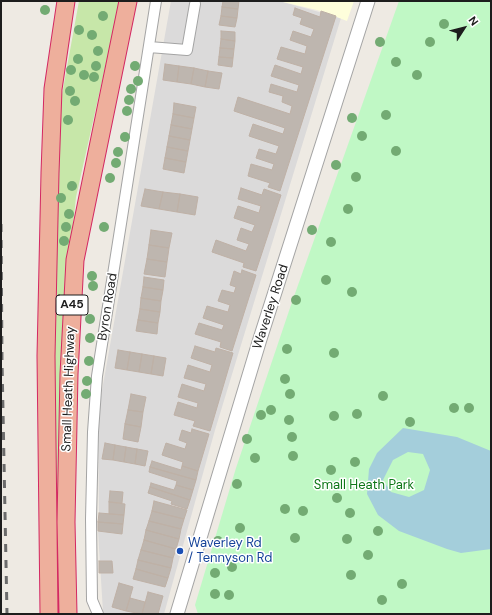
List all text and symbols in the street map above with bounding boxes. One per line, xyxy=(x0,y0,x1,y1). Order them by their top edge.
north arrow xyxy=(444,8,484,48)
text: N xyxy=(466,14,482,28)
street label: Waverley Road xyxy=(250,263,292,351)
street label: Byron Road xyxy=(95,272,121,342)
road number: A45 xyxy=(56,295,88,315)
street label: Small Heath Highway xyxy=(59,326,79,452)
park label: Small Heath Park xyxy=(314,478,414,494)
place label: Waverley Rd / Tennyson Rd xyxy=(188,536,272,567)
marker: Waverley Rd / Tennyson Rd xyxy=(175,546,185,556)

